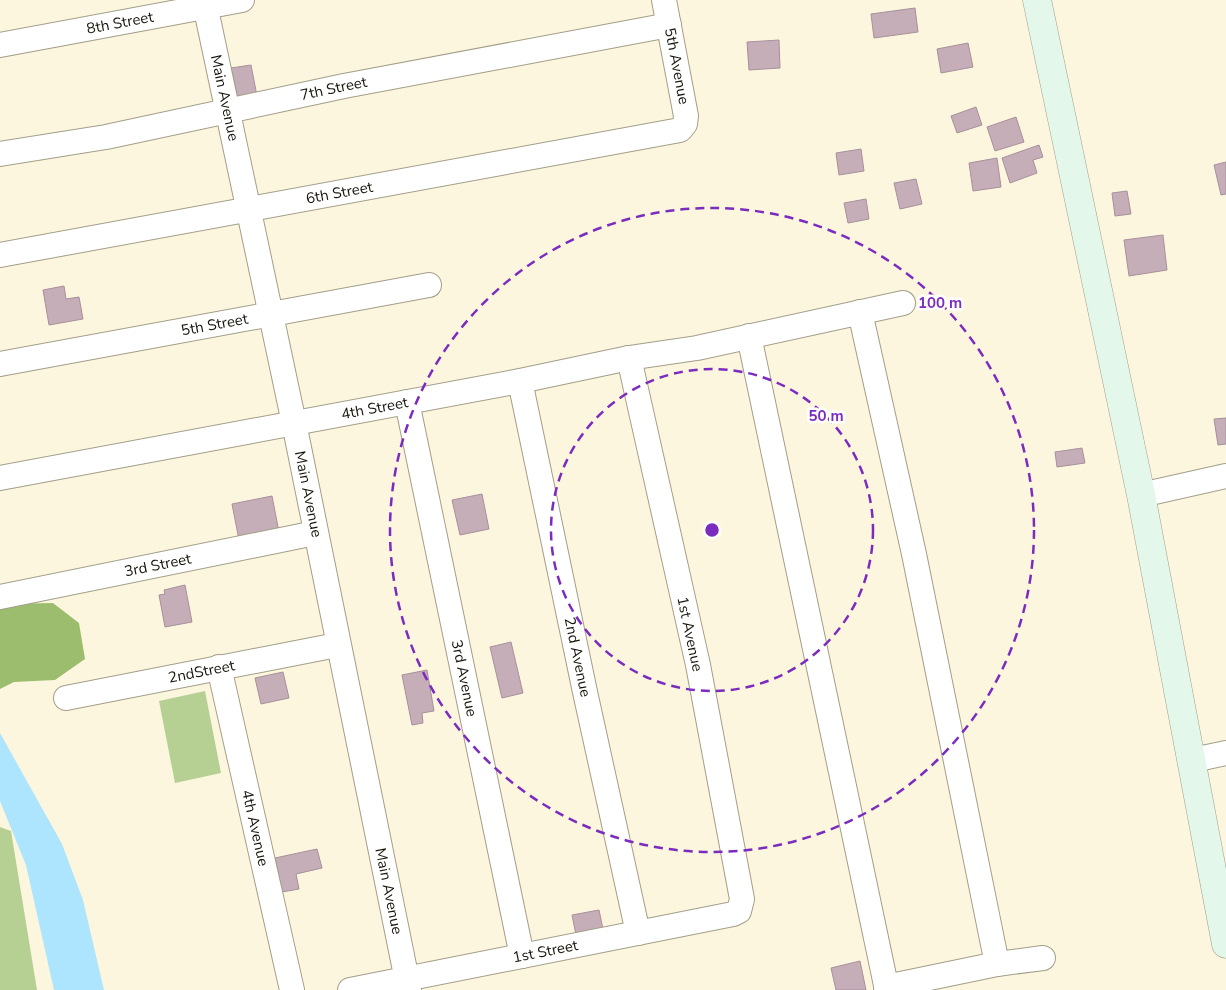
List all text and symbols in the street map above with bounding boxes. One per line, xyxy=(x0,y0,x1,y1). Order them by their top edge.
street label: 8th Street xyxy=(85,7,156,39)
street label: 5th Avenue xyxy=(660,26,694,106)
street label: Main Avenue xyxy=(206,53,244,143)
street label: 7th Street xyxy=(298,72,369,105)
street label: 6th Street xyxy=(304,177,375,209)
text: 100 m xyxy=(918,293,962,313)
street label: 5th Street xyxy=(179,308,250,340)
street label: 4th Street xyxy=(339,392,410,424)
text: 50 m xyxy=(808,406,844,426)
street label: Main Avenue xyxy=(290,449,327,539)
centre of rings xyxy=(703,521,721,539)
street label: 3rd Street xyxy=(123,548,194,582)
street label: 1st Avenue xyxy=(672,595,708,673)
street label: 2nd Avenue xyxy=(560,615,596,699)
street label: 3rd Avenue xyxy=(447,638,482,718)
street label: 2ndStreet xyxy=(166,655,237,688)
street label: 4th Avenue xyxy=(237,788,274,868)
street label: Main Avenue xyxy=(370,846,407,936)
street label: 1st Street xyxy=(511,935,580,968)

